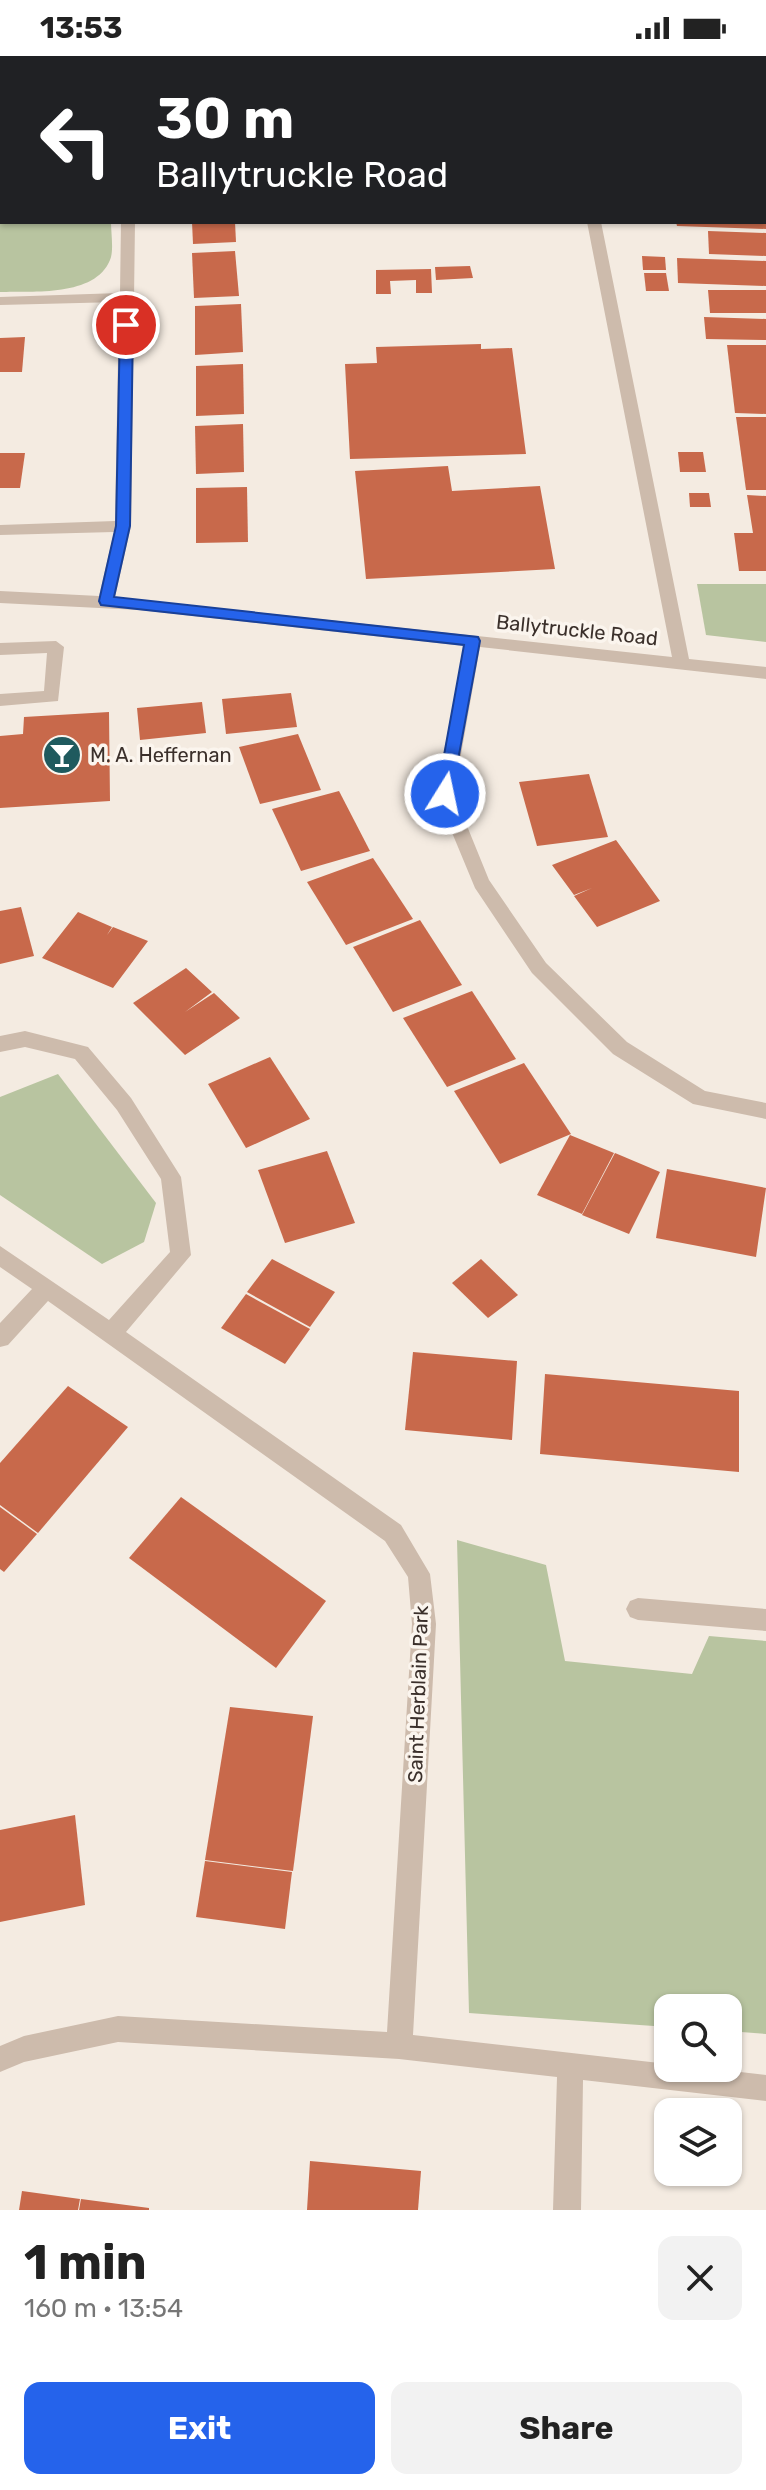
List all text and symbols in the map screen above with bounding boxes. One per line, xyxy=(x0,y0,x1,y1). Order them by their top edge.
text: 13:53 xyxy=(40,10,123,46)
text: 30 m xyxy=(156,86,294,152)
icon: left xyxy=(24,88,128,192)
text: Ballytruckle Road xyxy=(156,153,448,196)
pin xyxy=(92,291,160,359)
icon: arrive xyxy=(104,303,148,347)
street label: Ballytruckle Road xyxy=(495,610,659,650)
bar icon: M. A. Heffernan xyxy=(41,734,83,776)
place label: M. A. Heffernan xyxy=(90,743,232,767)
position arrow xyxy=(403,752,487,836)
street label: Saint Herblain Park xyxy=(403,1604,433,1783)
map controls xyxy=(654,1994,742,2186)
button: search xyxy=(654,1994,742,2082)
button: layers xyxy=(654,2098,742,2186)
text: 1 min xyxy=(24,2234,147,2291)
button: close xyxy=(658,2236,742,2320)
text: 160 m · 13:54 xyxy=(24,2293,183,2324)
button: Exit xyxy=(24,2382,375,2474)
button: Share xyxy=(391,2382,742,2474)

